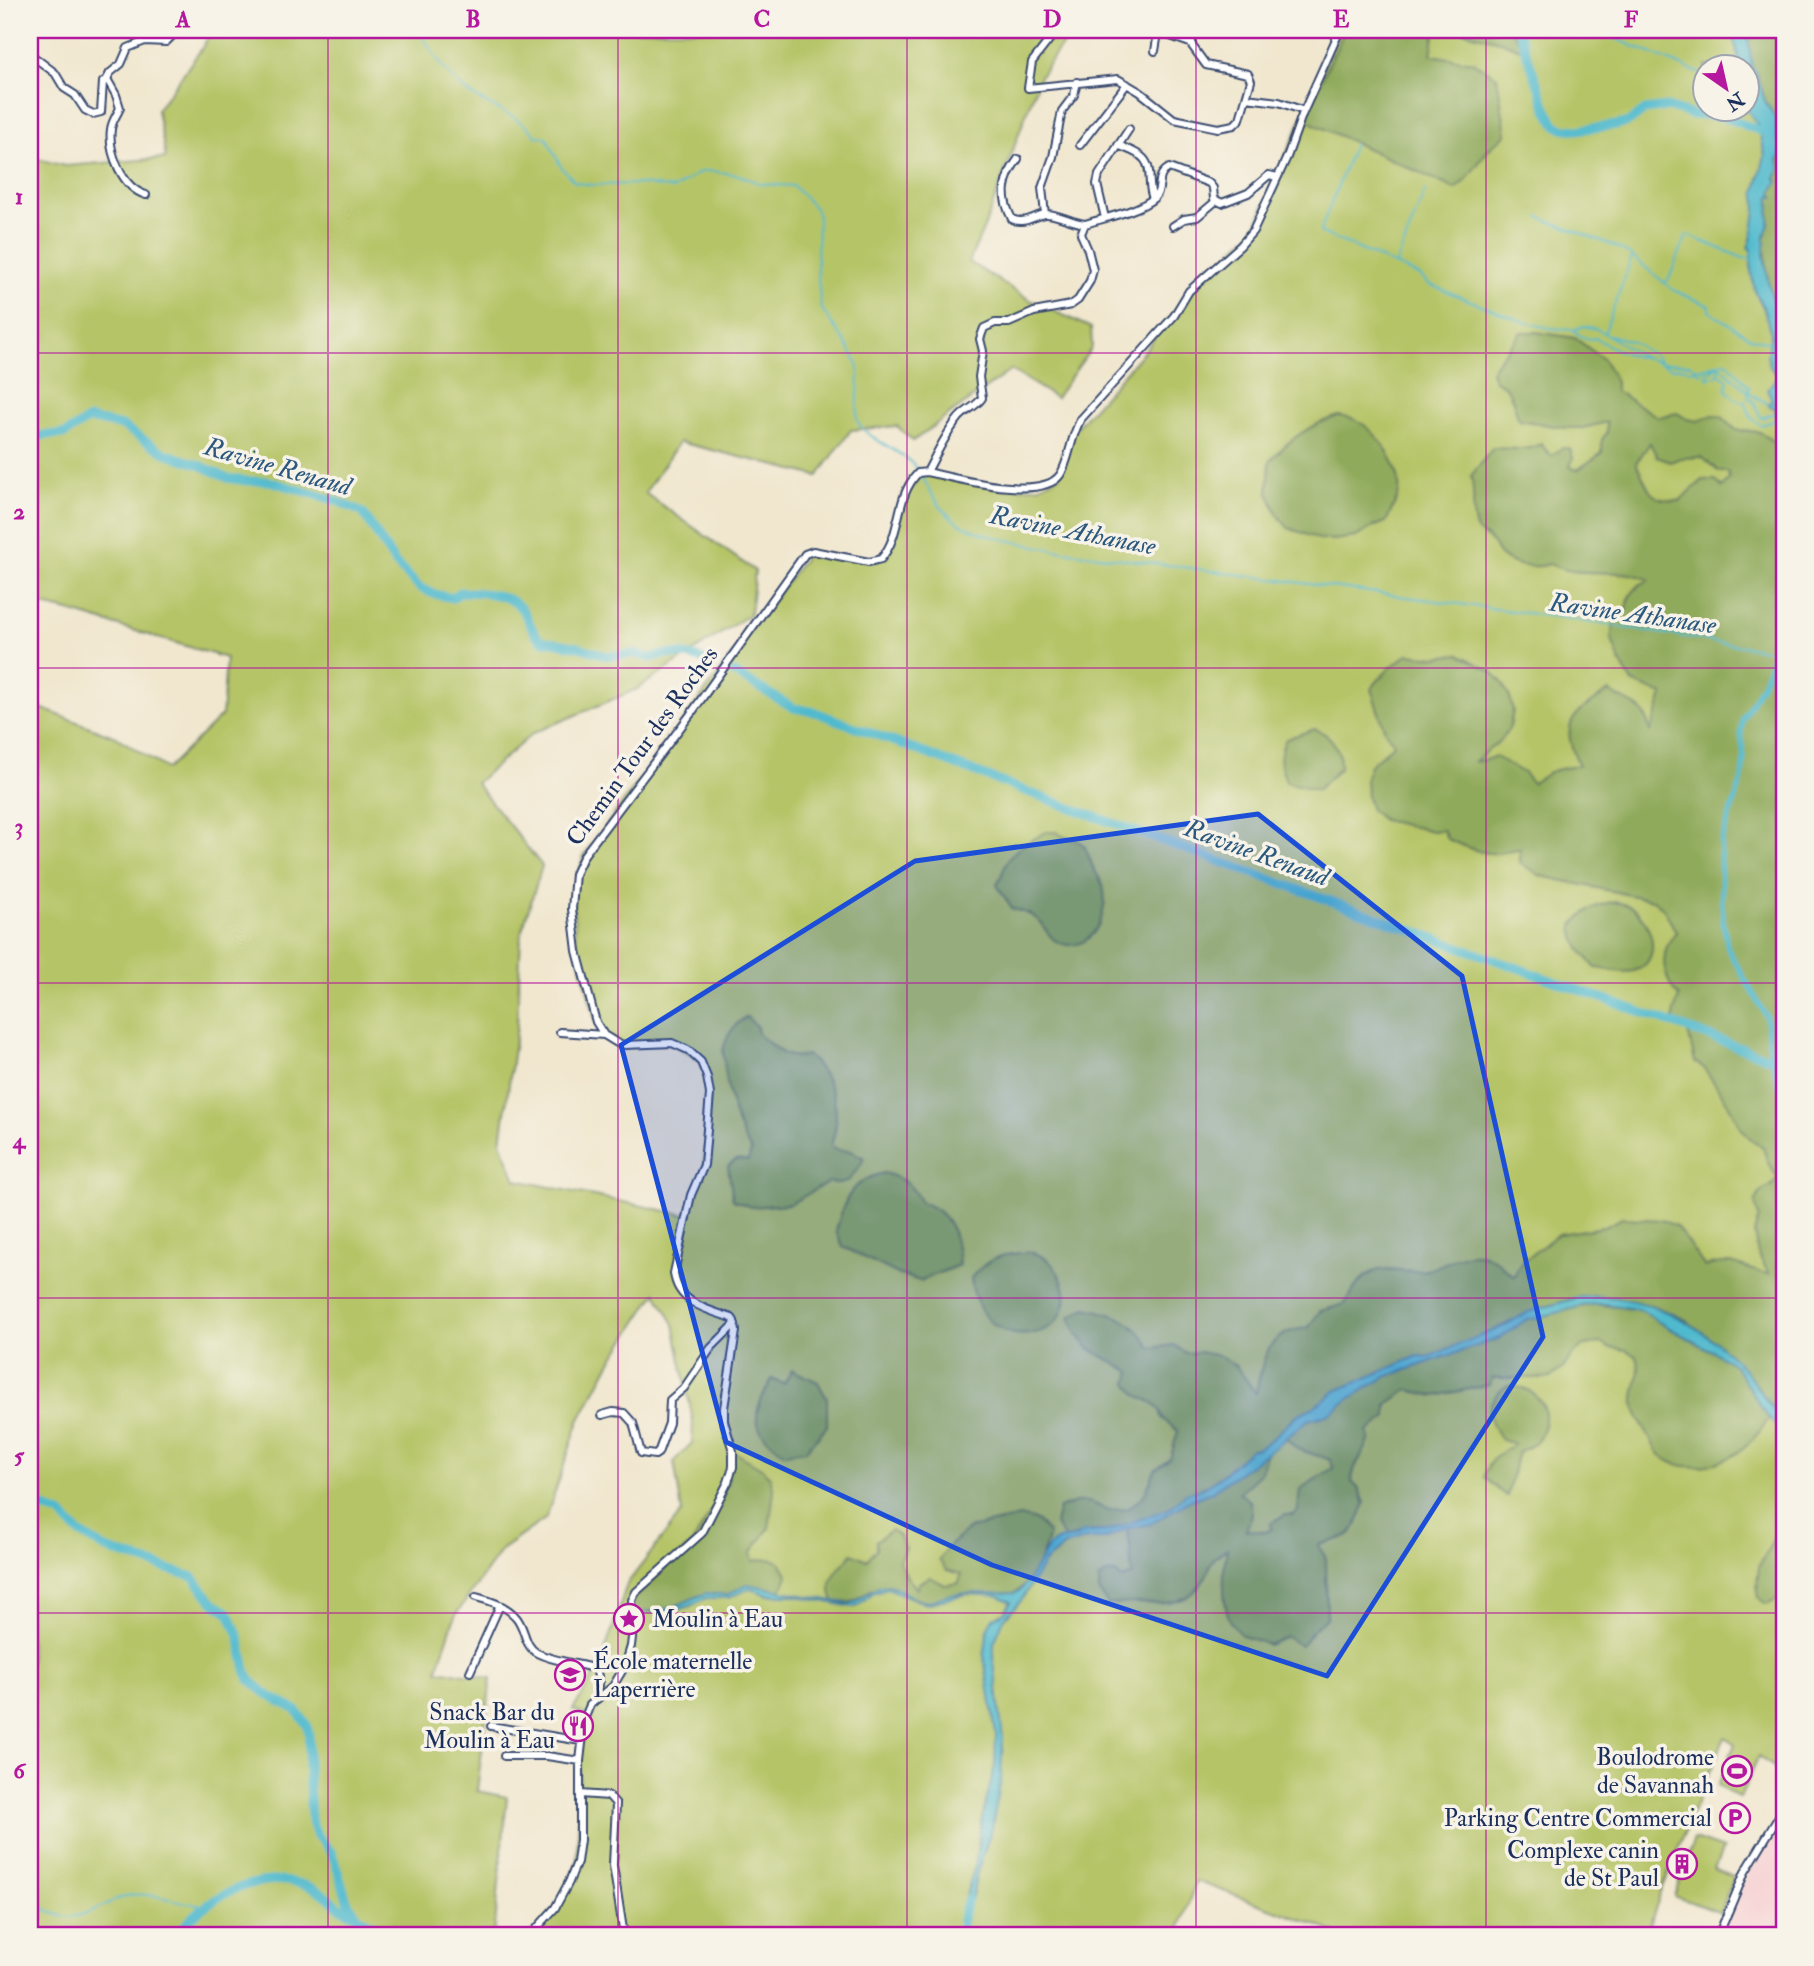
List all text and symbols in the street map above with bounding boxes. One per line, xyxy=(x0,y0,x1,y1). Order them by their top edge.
text: A xyxy=(175,5,191,34)
text: B xyxy=(465,5,481,34)
text: C xyxy=(754,5,770,34)
text: D xyxy=(1043,5,1061,34)
text: E xyxy=(1333,5,1350,34)
text: F xyxy=(1624,5,1639,34)
north arrow xyxy=(1692,52,1762,122)
text: N xyxy=(1720,86,1750,117)
text: 1 xyxy=(15,182,23,211)
water label: Ravine Renaud xyxy=(200,430,357,504)
text: 2 xyxy=(13,497,25,526)
water label: Ravine Athanase xyxy=(986,499,1159,563)
water label: Ravine Athanase xyxy=(1546,586,1719,642)
street label: Chemin Tour des Roches xyxy=(559,640,725,852)
text: 3 xyxy=(15,812,23,841)
water label: Ravine Renaud xyxy=(1179,812,1335,895)
text: 4 xyxy=(12,1126,27,1155)
text: 5 xyxy=(14,1441,25,1470)
place icon: Moulin à Eau xyxy=(612,1602,646,1636)
place label: Moulin à Eau xyxy=(652,1604,783,1635)
place label: École maternelle Laperrière xyxy=(593,1645,752,1705)
school or university icon: École maternelle Laperrière xyxy=(553,1658,587,1692)
place label: Snack Bar du Moulin à Eau xyxy=(424,1697,555,1756)
restaurant icon: Snack Bar du Moulin à Eau xyxy=(561,1709,595,1743)
place label: Boulodrome de Savannah xyxy=(1596,1742,1714,1801)
sports icon: Boulodrome de Savannah xyxy=(1720,1754,1754,1788)
text: 6 xyxy=(13,1756,27,1785)
parking icon: Parking Centre Commercial xyxy=(1718,1801,1752,1835)
place label: Parking Centre Commercial xyxy=(1444,1803,1712,1834)
place label: Complexe canin de St Paul xyxy=(1507,1835,1659,1894)
building icon: Complexe canin de St Paul xyxy=(1665,1847,1699,1881)

